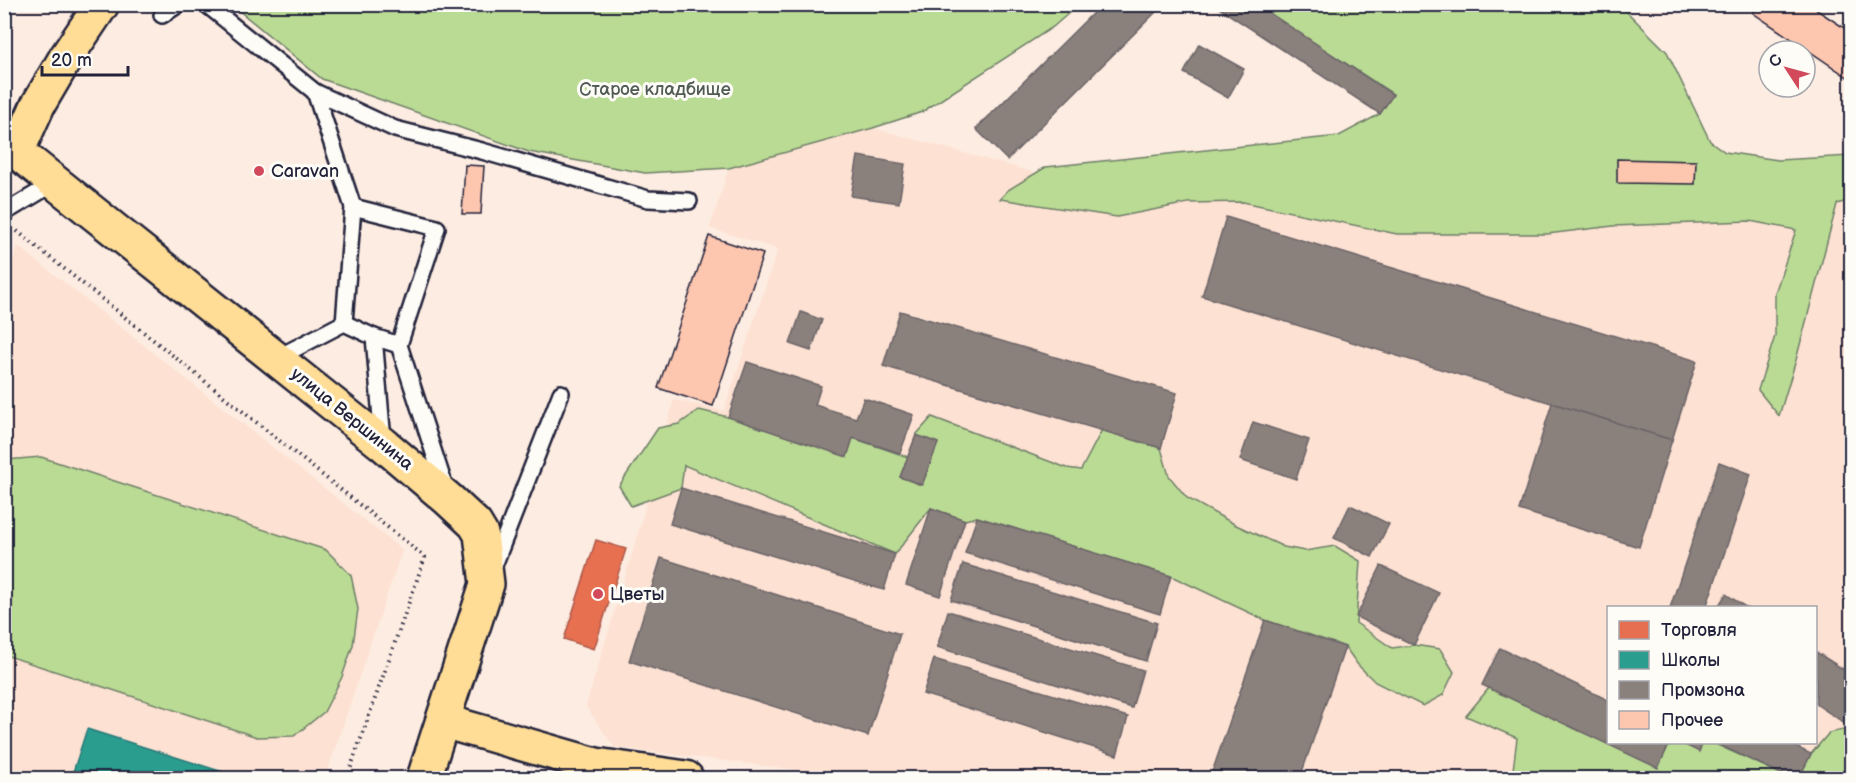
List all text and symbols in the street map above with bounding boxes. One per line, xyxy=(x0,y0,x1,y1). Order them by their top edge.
scale bar xyxy=(42,39,128,77)
north arrow xyxy=(1757,39,1817,99)
text: 20 m xyxy=(51,50,92,71)
text: С xyxy=(1765,51,1787,71)
park label: Старое кладбище xyxy=(579,79,731,100)
place label: Caravan xyxy=(271,161,339,182)
marker: Caravan xyxy=(252,164,266,178)
street label: улица Вершинина xyxy=(287,363,418,475)
place label: Цветы xyxy=(610,584,665,605)
marker: Цветы xyxy=(591,587,605,601)
legend xyxy=(1607,606,1817,744)
text: Торговля xyxy=(1661,620,1737,641)
text: Школы xyxy=(1661,650,1720,671)
text: Промзона xyxy=(1661,680,1745,701)
text: Прочее xyxy=(1661,710,1723,731)

